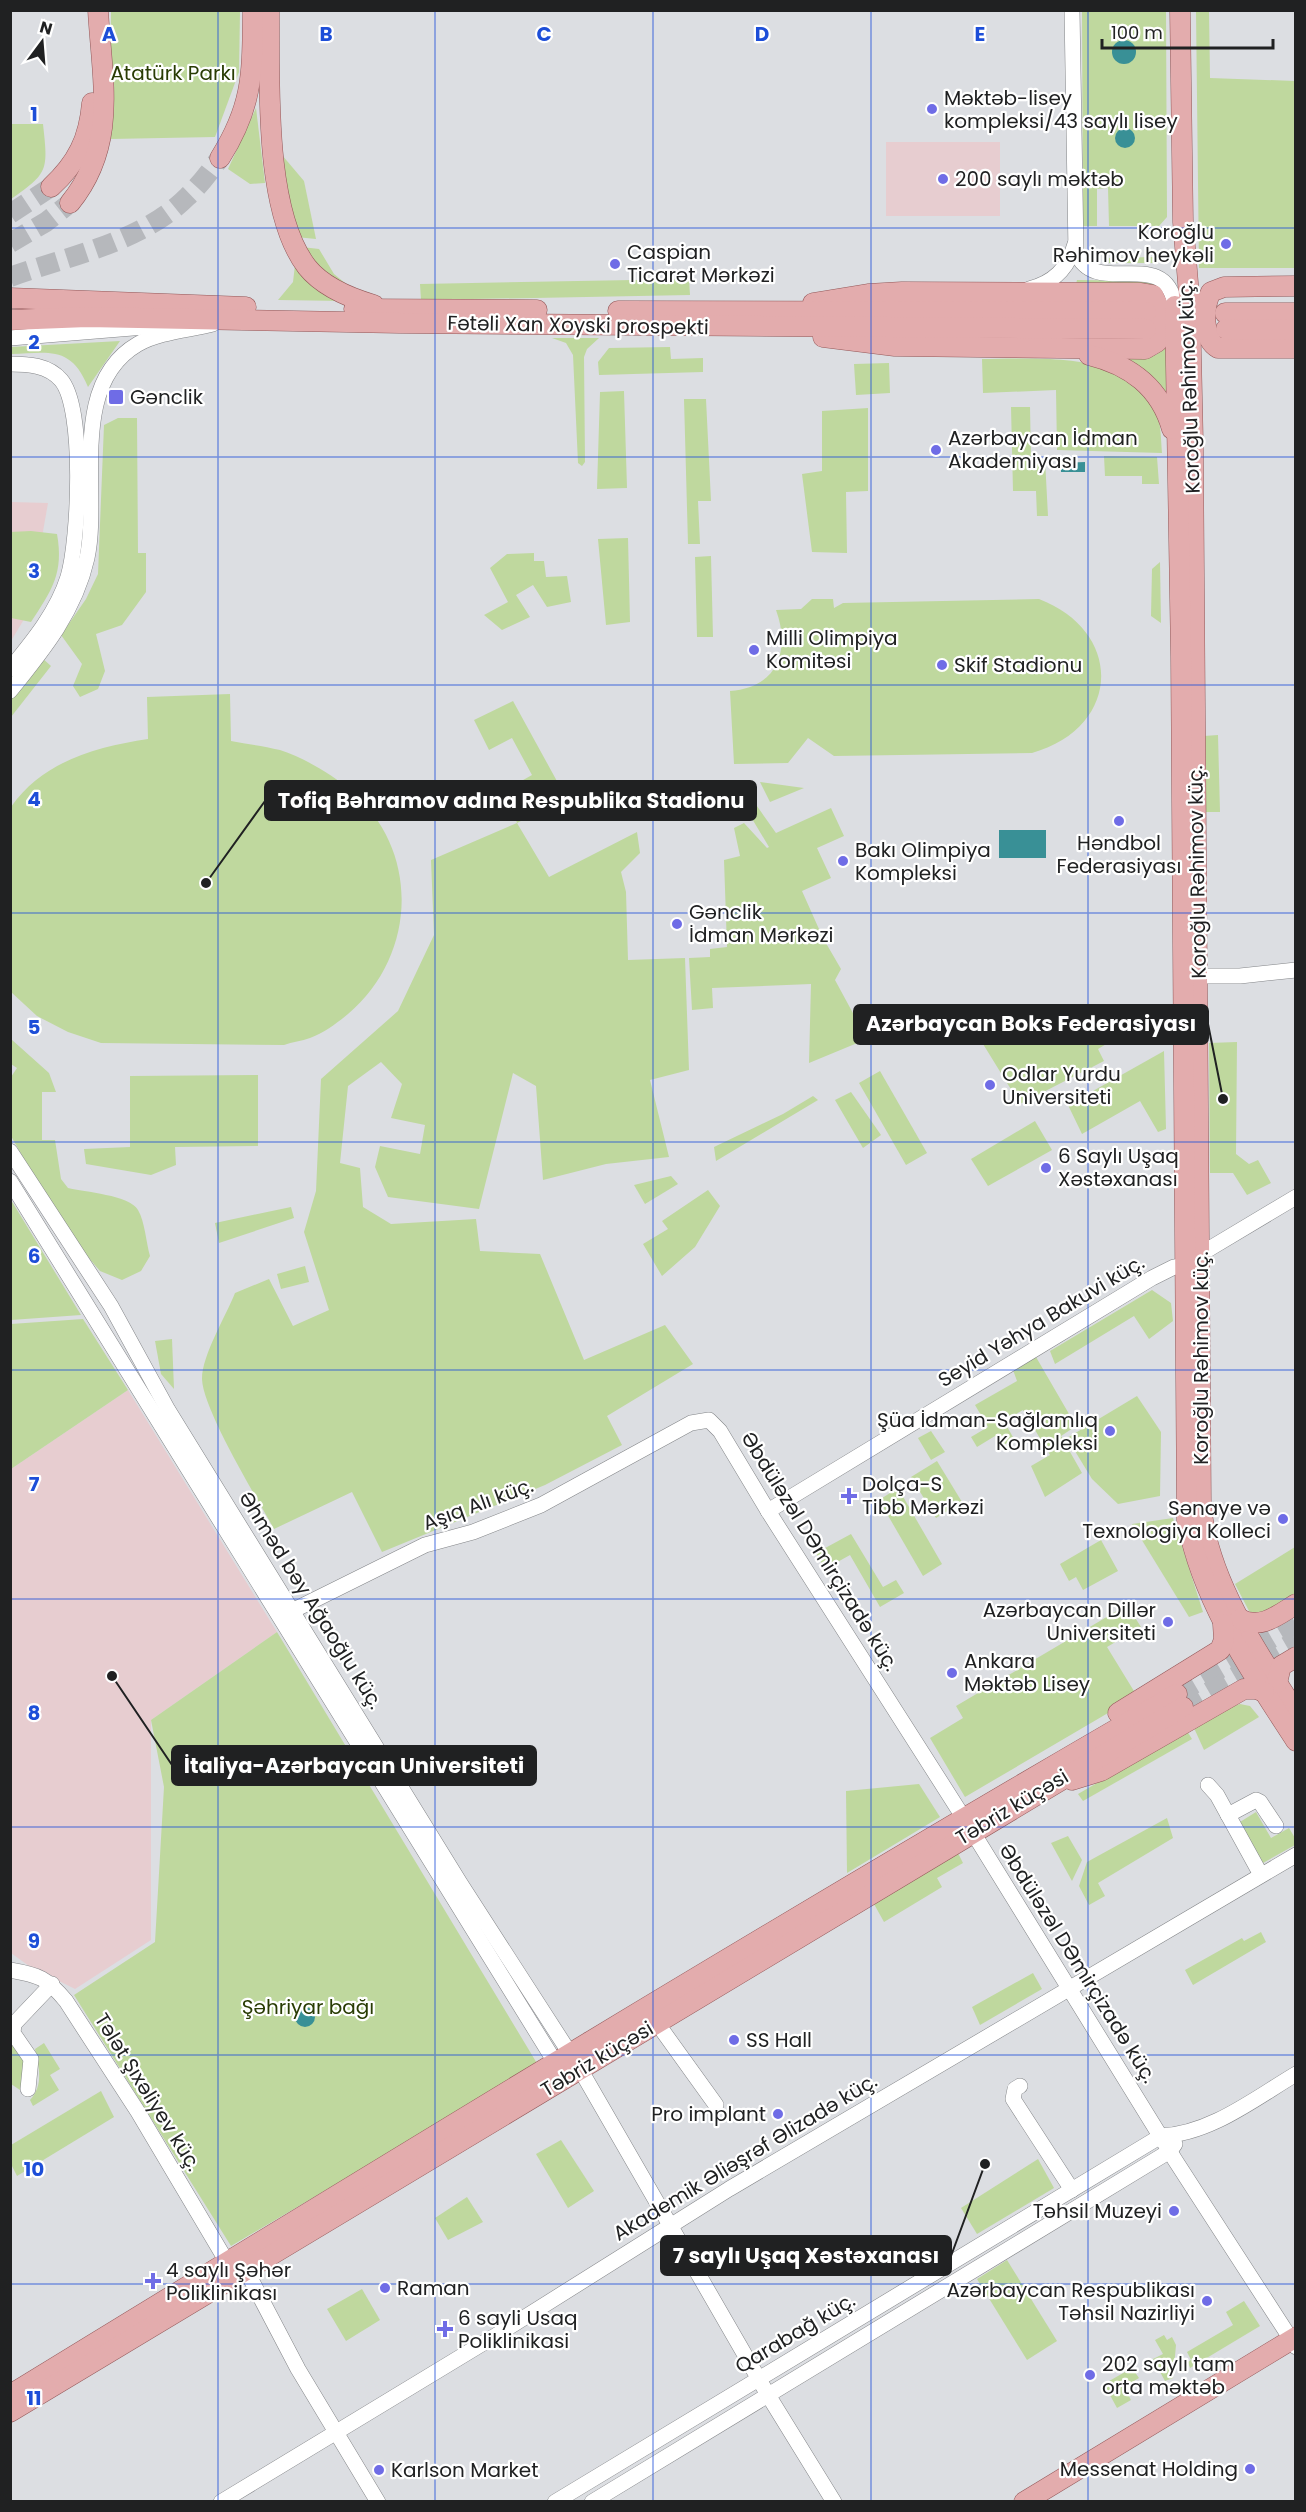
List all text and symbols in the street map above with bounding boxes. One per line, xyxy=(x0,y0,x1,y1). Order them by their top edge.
north arrow xyxy=(12,12,72,72)
scale bar xyxy=(1102,12,1273,50)
text: N xyxy=(37,15,55,41)
text: A xyxy=(102,20,117,48)
text: B xyxy=(319,20,333,48)
text: C xyxy=(536,20,552,48)
text: D xyxy=(755,20,769,48)
text: E xyxy=(975,20,985,48)
text: 100 m xyxy=(1111,20,1163,45)
park label: Atatürk Parkı xyxy=(110,59,236,87)
place label: Məktəb-lisey kompleksi/43 saylı lisey xyxy=(944,84,1178,135)
text: 1 xyxy=(30,100,38,128)
marker: Məktəb-lisey kompleksi/43 saylı lisey xyxy=(925,102,939,116)
place label: 200 saylı məktəb xyxy=(955,165,1124,193)
marker: 200 saylı məktəb xyxy=(936,172,950,186)
place label: Koroğlu Rəhimov heykəli xyxy=(1053,218,1214,269)
marker: Koroğlu Rəhimov heykəli xyxy=(1219,237,1233,251)
place label: Caspian Ticarət Mərkəzi xyxy=(627,238,775,289)
marker: Caspian Ticarət Mərkəzi xyxy=(608,257,622,271)
street label: Koroğlu Rəhimov küç. xyxy=(1171,280,1207,494)
street label: Fətəli Xan Xoyski prospekti xyxy=(447,309,709,341)
text: 2 xyxy=(28,328,40,356)
place label: Gənclik xyxy=(130,383,204,411)
marker: Gənclik xyxy=(107,388,125,406)
place label: Azərbaycan İdman Akademiyası xyxy=(948,424,1138,475)
marker: Azərbaycan İdman Akademiyası xyxy=(929,443,943,457)
text: 3 xyxy=(28,557,40,585)
place label: Milli Olimpiya Komitəsi xyxy=(766,624,898,675)
marker: Milli Olimpiya Komitəsi xyxy=(747,643,761,657)
place label: Skif Stadionu xyxy=(954,651,1082,679)
marker: Skif Stadionu xyxy=(935,658,949,672)
street label: Koroğlu Rəhimov küç. xyxy=(1181,765,1213,979)
callout: Tofiq Bəhramov adına Respublika Stadionu xyxy=(265,781,756,820)
text: 4 xyxy=(27,785,41,813)
text: Tofiq Bəhramov adına Respublika Stadionu xyxy=(278,786,744,815)
marker: Həndbol Federasiyası xyxy=(1112,814,1126,828)
place label: Həndbol Federasiyası xyxy=(1057,829,1181,880)
place label: Bakı Olimpiya Kompleksi xyxy=(855,836,991,887)
marker: Bakı Olimpiya Kompleksi xyxy=(836,854,850,868)
place label: Gənclik İdman Mərkəzi xyxy=(689,898,834,949)
marker: Gənclik İdman Mərkəzi xyxy=(670,917,684,931)
callout: Azərbaycan Boks Federasiyası xyxy=(854,1005,1208,1044)
text: Azərbaycan Boks Federasiyası xyxy=(866,1009,1196,1038)
text: 5 xyxy=(28,1013,41,1041)
place label: Odlar Yurdu Universiteti xyxy=(1002,1060,1121,1111)
marker: Odlar Yurdu Universiteti xyxy=(983,1078,997,1092)
place label: 6 Saylı Uşaq Xəstəxanası xyxy=(1058,1142,1179,1193)
marker: 6 Saylı Uşaq Xəstəxanası xyxy=(1039,1161,1053,1175)
text: 6 xyxy=(28,1242,40,1270)
street label: Seyid Yəhya Bakuvi küç. xyxy=(933,1248,1149,1394)
street label: Koroğlu Rəhimov küç. xyxy=(1187,1251,1215,1465)
place label: Şüa İdman-Sağlamlıq Kompleksi xyxy=(877,1406,1098,1457)
marker: Şüa İdman-Sağlamlıq Kompleksi xyxy=(1103,1424,1117,1438)
street label: Əbdüləzəl DƏmirçizadə küç. xyxy=(735,1426,905,1676)
text: 7 xyxy=(29,1470,40,1498)
place label: Dolça-S Tibb Mərkəzi xyxy=(862,1470,984,1521)
street label: Aşıq Alı küç. xyxy=(419,1471,537,1537)
street label: Əhməd bəy Ağaoğlu küç. xyxy=(232,1486,390,1714)
marker: Dolça-S Tibb Mərkəzi xyxy=(840,1487,858,1505)
place label: Sənaye və Texnologiya Kolleci xyxy=(1082,1494,1271,1545)
marker: Sənaye və Texnologiya Kolleci xyxy=(1276,1512,1290,1526)
place label: Azərbaycan Dillər Universiteti xyxy=(983,1596,1156,1647)
marker: Azərbaycan Dillər Universiteti xyxy=(1161,1615,1175,1629)
place label: Ankara Məktəb Lisey xyxy=(964,1647,1090,1698)
marker: Ankara Məktəb Lisey xyxy=(945,1666,959,1680)
text: 8 xyxy=(28,1699,40,1727)
callout: İtaliya-Azərbaycan Universiteti xyxy=(172,1746,536,1785)
text: İtaliya-Azərbaycan Universiteti xyxy=(184,1751,524,1780)
street label: Təbriz küçəsi xyxy=(951,1762,1073,1852)
street label: Əbdüləzəl DƏmirçizadə küç. xyxy=(993,1838,1163,2088)
text: 9 xyxy=(28,1927,40,1955)
park label: Şəhriyar bağı xyxy=(242,1993,374,2021)
street label: Tələt Şıxəliyev küç. xyxy=(88,2008,208,2176)
street label: Təbriz küçəsi xyxy=(536,2014,658,2104)
place label: SS Hall xyxy=(746,2026,812,2054)
marker: SS Hall xyxy=(727,2033,741,2047)
street label: Akademik Əliəşrəf Əlizadə küç. xyxy=(608,2067,882,2247)
place label: Pro implant xyxy=(651,2100,766,2128)
marker: Pro implant xyxy=(771,2107,785,2121)
text: 10 xyxy=(24,2155,44,2183)
place label: Təhsil Muzeyi xyxy=(1033,2197,1162,2225)
marker: Təhsil Muzeyi xyxy=(1167,2204,1181,2218)
callout: 7 saylı Uşaq Xəstəxanası xyxy=(661,2236,951,2275)
text: 7 saylı Uşaq Xəstəxanası xyxy=(673,2241,939,2270)
place label: 4 saylı Şəhər Poliklinikası xyxy=(166,2256,291,2307)
marker: 4 saylı Şəhər Poliklinikası xyxy=(144,2272,162,2290)
place label: Raman xyxy=(397,2274,470,2302)
place label: Azərbaycan Respublikası Təhsil Nazirliyi xyxy=(947,2276,1195,2327)
marker: Raman xyxy=(378,2281,392,2295)
street label: Qarabağ küç. xyxy=(730,2286,860,2380)
marker: Azərbaycan Respublikası Təhsil Nazirliyi xyxy=(1200,2294,1214,2308)
place label: 6 sayli Usaq Poliklinikasi xyxy=(458,2304,577,2355)
marker: 6 sayli Usaq Poliklinikasi xyxy=(436,2320,454,2338)
place label: 202 saylı tam orta məktəb xyxy=(1102,2350,1235,2401)
marker: 202 saylı tam orta məktəb xyxy=(1083,2368,1097,2382)
text: 11 xyxy=(26,2384,42,2412)
place label: Messenat Holding xyxy=(1060,2455,1238,2483)
place label: Karlson Market xyxy=(391,2456,538,2484)
marker: Messenat Holding xyxy=(1243,2462,1257,2476)
marker: Karlson Market xyxy=(372,2463,386,2477)

